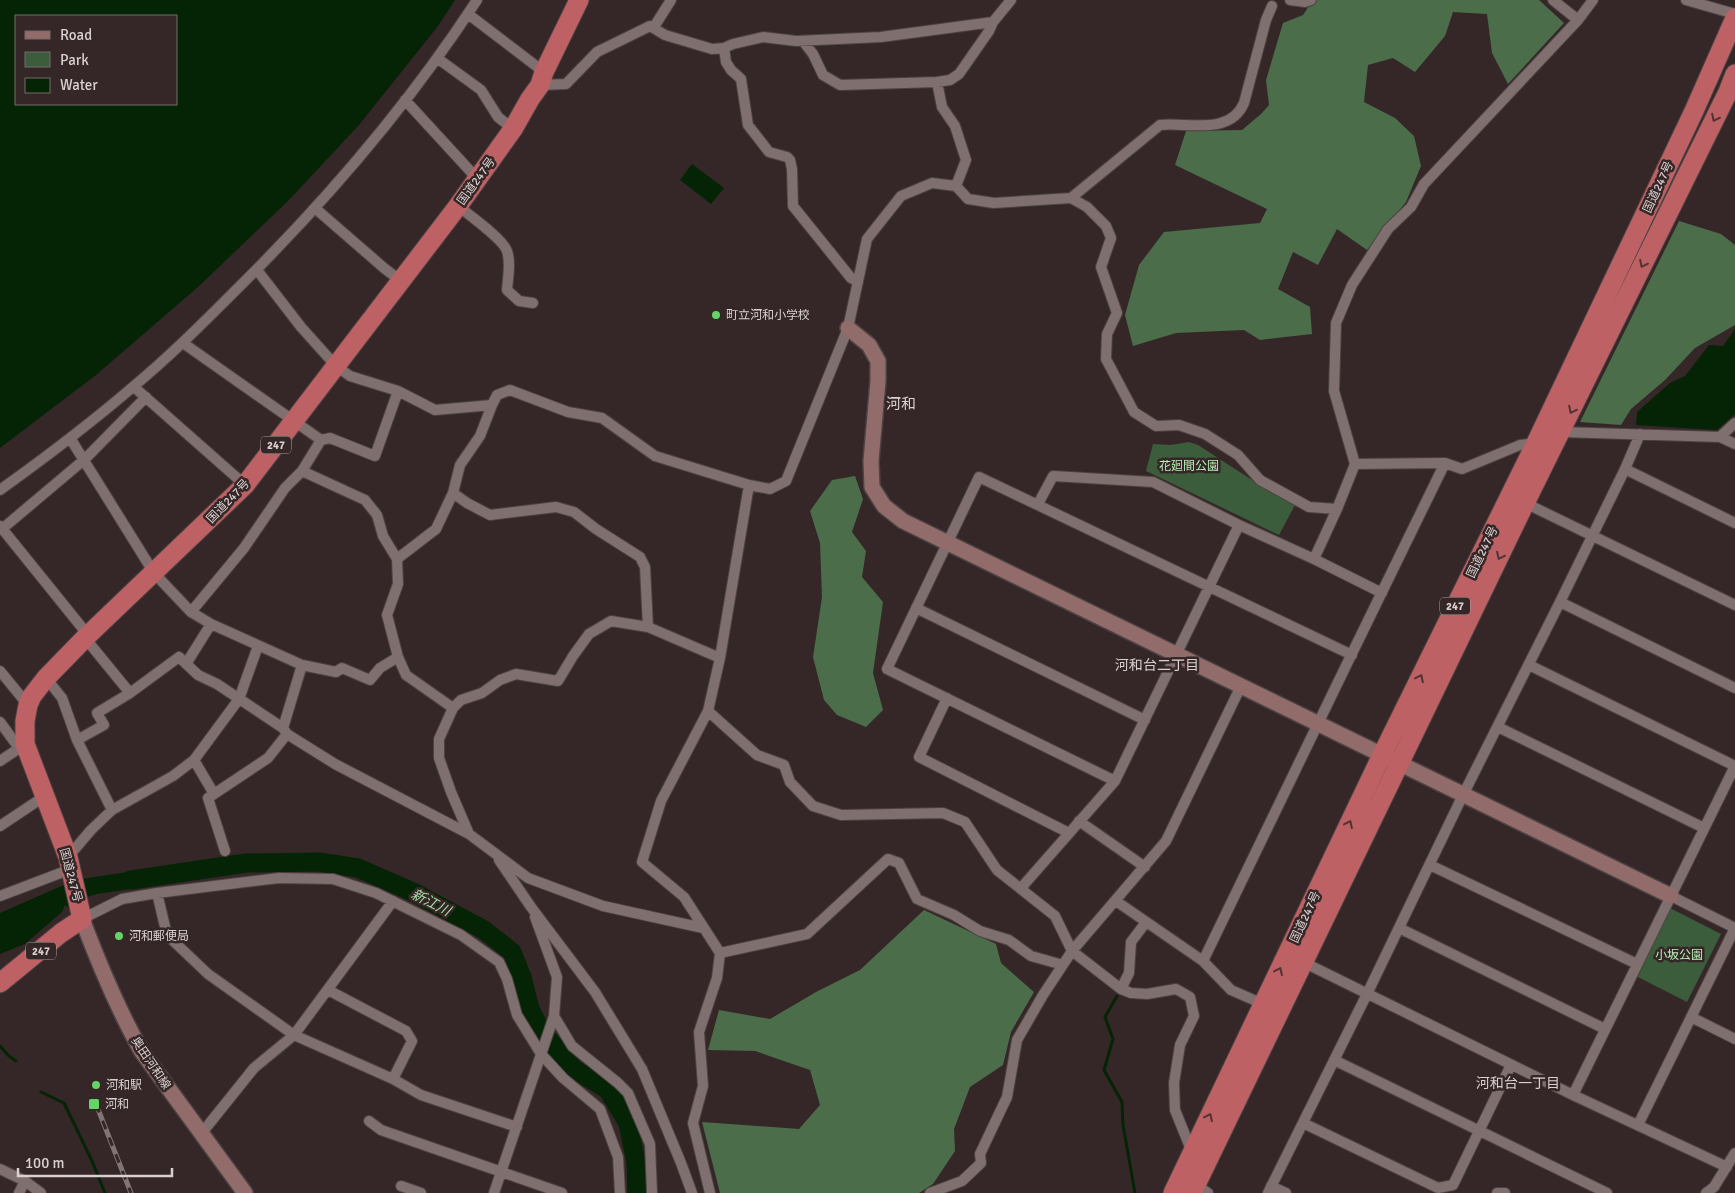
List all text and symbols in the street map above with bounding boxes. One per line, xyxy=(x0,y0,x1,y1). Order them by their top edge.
legend xyxy=(15,15,178,105)
text: Road xyxy=(60,26,92,44)
text: Park xyxy=(60,51,89,69)
text: Water xyxy=(60,76,98,94)
one-way arrow xyxy=(1711,113,1721,122)
street label: 国道247号 xyxy=(454,154,499,208)
street label: 国道247号 xyxy=(1640,159,1677,216)
one-way arrow xyxy=(1639,259,1650,268)
place label: 町立河和小学校 xyxy=(726,308,810,323)
marker: 町立河和小学校 xyxy=(710,309,722,321)
district label: 河和 xyxy=(886,395,916,413)
one-way arrow xyxy=(1568,405,1578,414)
road number: 247 xyxy=(261,436,291,454)
park label: 花廻間公園 xyxy=(1159,459,1219,474)
street label: 国道247号 xyxy=(204,476,253,527)
street label: 国道247号 xyxy=(1464,524,1501,580)
one-way arrow xyxy=(1496,551,1506,560)
road number: 247 xyxy=(1440,598,1470,614)
district label: 河和台二丁目 xyxy=(1115,657,1199,674)
one-way arrow xyxy=(1414,674,1424,683)
one-way arrow xyxy=(1343,820,1353,829)
street label: 国道247号 xyxy=(56,846,85,904)
water label: 新江川 xyxy=(408,885,455,920)
street label: 国道247号 xyxy=(1287,889,1324,946)
place label: 河和郵便局 xyxy=(129,929,189,944)
marker: 河和郵便局 xyxy=(113,930,125,942)
road number: 247 xyxy=(26,942,56,959)
park label: 小坂公園 xyxy=(1655,948,1703,963)
one-way arrow xyxy=(1273,967,1283,976)
street label: 奥田河和線 xyxy=(128,1034,174,1092)
district label: 河和台一丁目 xyxy=(1476,1075,1560,1092)
place label: 河和駅 xyxy=(106,1078,142,1093)
marker: 河和駅 xyxy=(90,1079,102,1091)
marker: 河和 xyxy=(87,1097,101,1111)
place label: 河和 xyxy=(105,1097,129,1112)
one-way arrow xyxy=(1203,1113,1213,1122)
scale bar xyxy=(18,1146,171,1178)
text: 100 m xyxy=(25,1154,65,1172)

